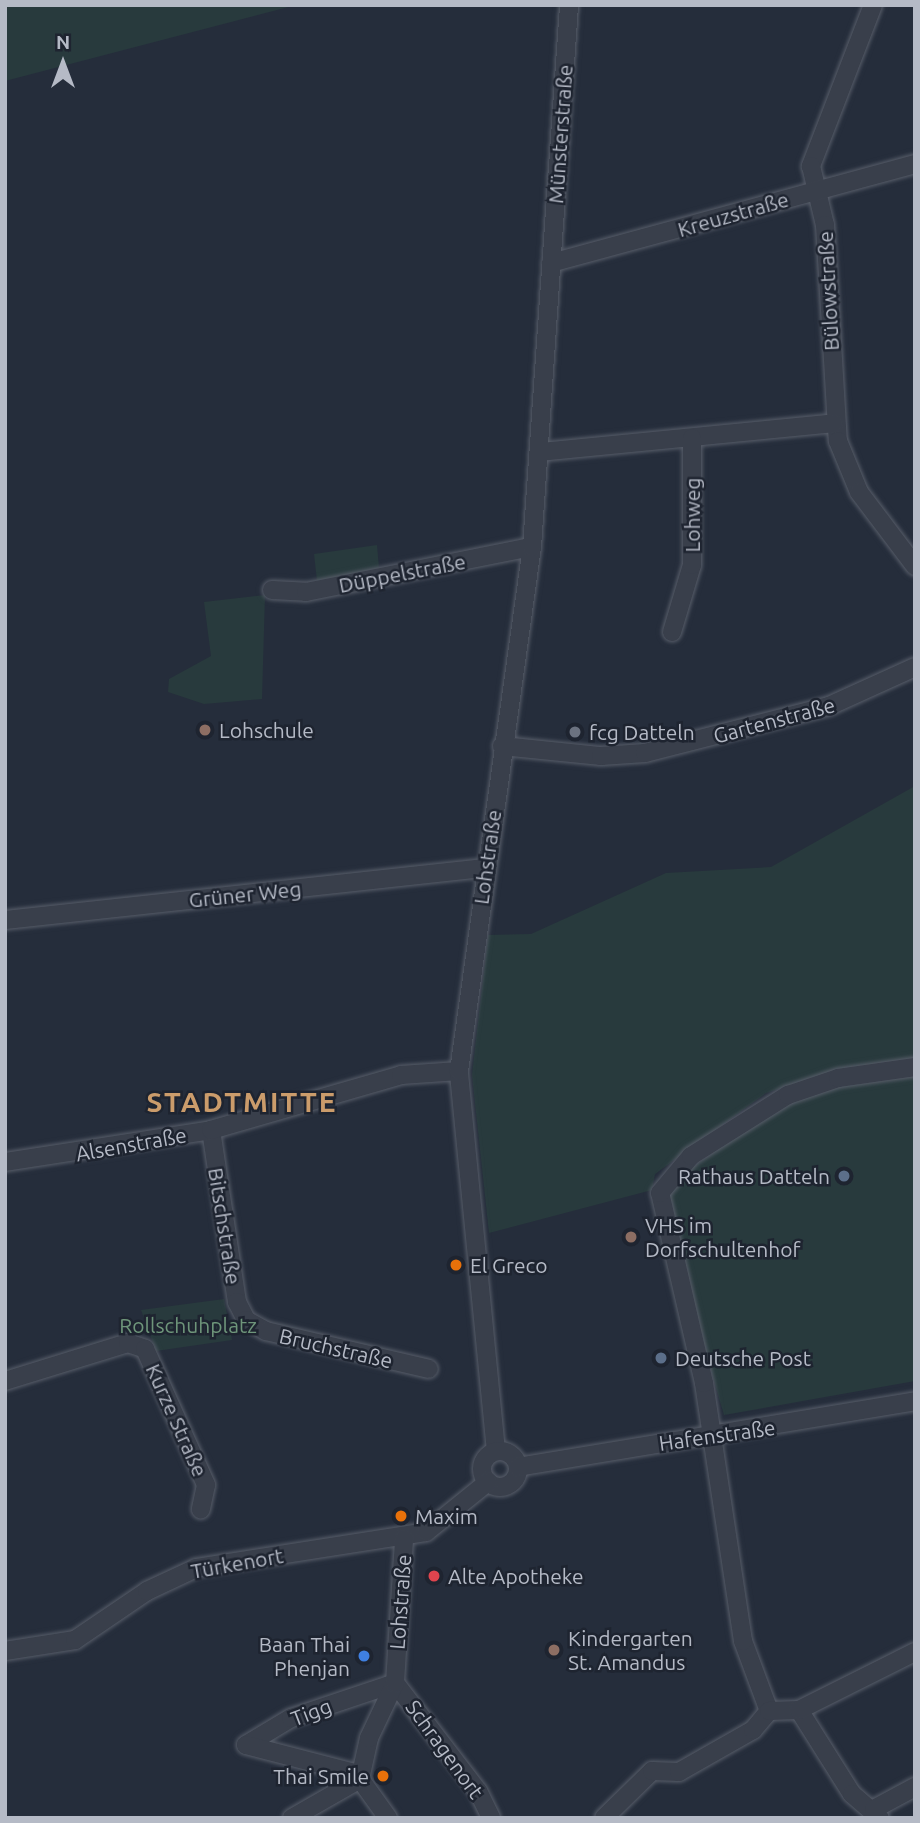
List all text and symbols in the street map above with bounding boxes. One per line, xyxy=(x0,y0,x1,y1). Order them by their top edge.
north arrow xyxy=(28,28,98,98)
text: N xyxy=(56,31,70,53)
street label: Münsterstraße xyxy=(543,64,577,204)
street label: Kreuzstraße xyxy=(675,186,791,242)
street label: Bülowstraße xyxy=(812,231,844,351)
street label: Lohweg xyxy=(679,478,705,552)
street label: Düppelstraße xyxy=(336,548,468,598)
street label: Gartenstraße xyxy=(710,692,838,748)
place label: Lohschule xyxy=(219,717,314,743)
place label: fcg Datteln xyxy=(589,719,695,745)
marker: Lohschule xyxy=(197,722,213,738)
marker: fcg Datteln xyxy=(567,724,583,740)
street label: Lohstraße xyxy=(468,808,506,906)
street label: Grüner Weg xyxy=(187,876,303,912)
district label: STADTMITTE xyxy=(148,1085,336,1119)
street label: Alsenstraße xyxy=(74,1122,188,1166)
place label: Rathaus Datteln xyxy=(678,1163,830,1189)
street label: Bitschstraße xyxy=(203,1166,247,1286)
marker: Rathaus Datteln xyxy=(836,1168,852,1184)
place label: VHS im Dorfschultenhof xyxy=(645,1212,801,1262)
marker: VHS im Dorfschultenhof xyxy=(623,1229,639,1245)
place label: El Greco xyxy=(470,1252,548,1278)
marker: El Greco xyxy=(448,1257,464,1273)
park label: Rollschuhplatz xyxy=(119,1312,257,1338)
street label: Bruchstraße xyxy=(277,1323,395,1373)
place label: Deutsche Post xyxy=(675,1345,811,1371)
marker: Deutsche Post xyxy=(653,1350,669,1366)
street label: Kurze Straße xyxy=(141,1360,213,1480)
street label: Hafenstraße xyxy=(657,1414,777,1456)
place label: Maxim xyxy=(415,1503,478,1529)
marker: Maxim xyxy=(393,1508,409,1524)
street label: Türkenort xyxy=(189,1542,285,1584)
street label: Lohstraße xyxy=(384,1554,416,1650)
place label: Alte Apotheke xyxy=(448,1563,584,1589)
marker: Alte Apotheke xyxy=(426,1568,442,1584)
place label: Kindergarten St. Amandus xyxy=(568,1625,693,1675)
place label: Baan Thai Phenjan xyxy=(259,1631,350,1681)
marker: Kindergarten St. Amandus xyxy=(546,1642,562,1658)
marker: Baan Thai Phenjan xyxy=(356,1648,372,1664)
street label: Tigg xyxy=(287,1693,335,1731)
street label: Schragenort xyxy=(401,1695,489,1803)
place label: Thai Smile xyxy=(273,1763,369,1789)
marker: Thai Smile xyxy=(375,1768,391,1784)

